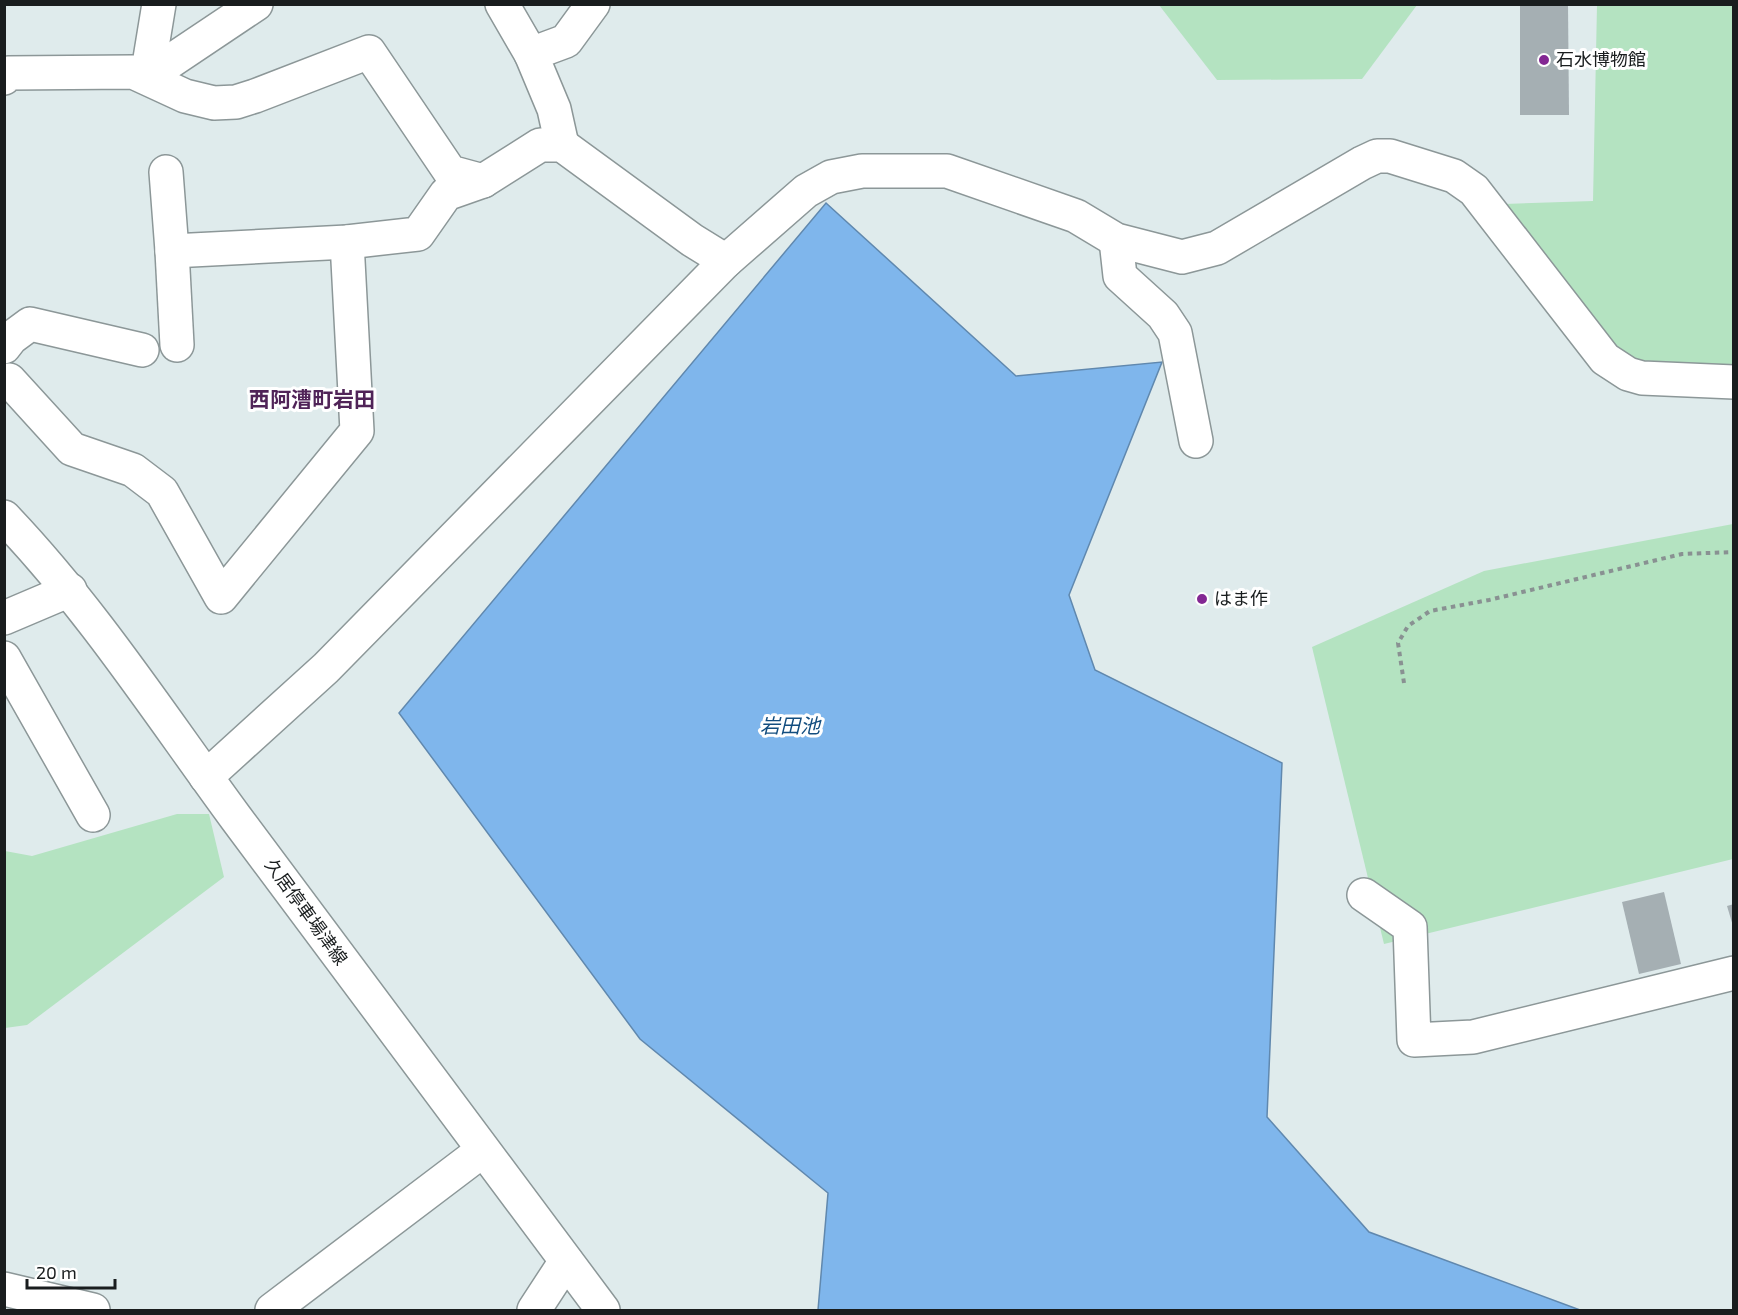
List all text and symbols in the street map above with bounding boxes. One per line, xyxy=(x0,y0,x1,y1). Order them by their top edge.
place label: 石水博物館 xyxy=(1556,48,1646,70)
marker: 石水博物館 xyxy=(1537,53,1551,67)
district label: 西阿漕町岩田 xyxy=(249,386,375,411)
place label: はま作 xyxy=(1214,587,1268,609)
marker: はま作 xyxy=(1195,592,1209,606)
water label: 岩田池 xyxy=(760,713,822,737)
street label: 久居停車場津線 xyxy=(261,854,353,969)
scale bar xyxy=(27,1252,116,1290)
text: 20 m xyxy=(36,1261,77,1283)

